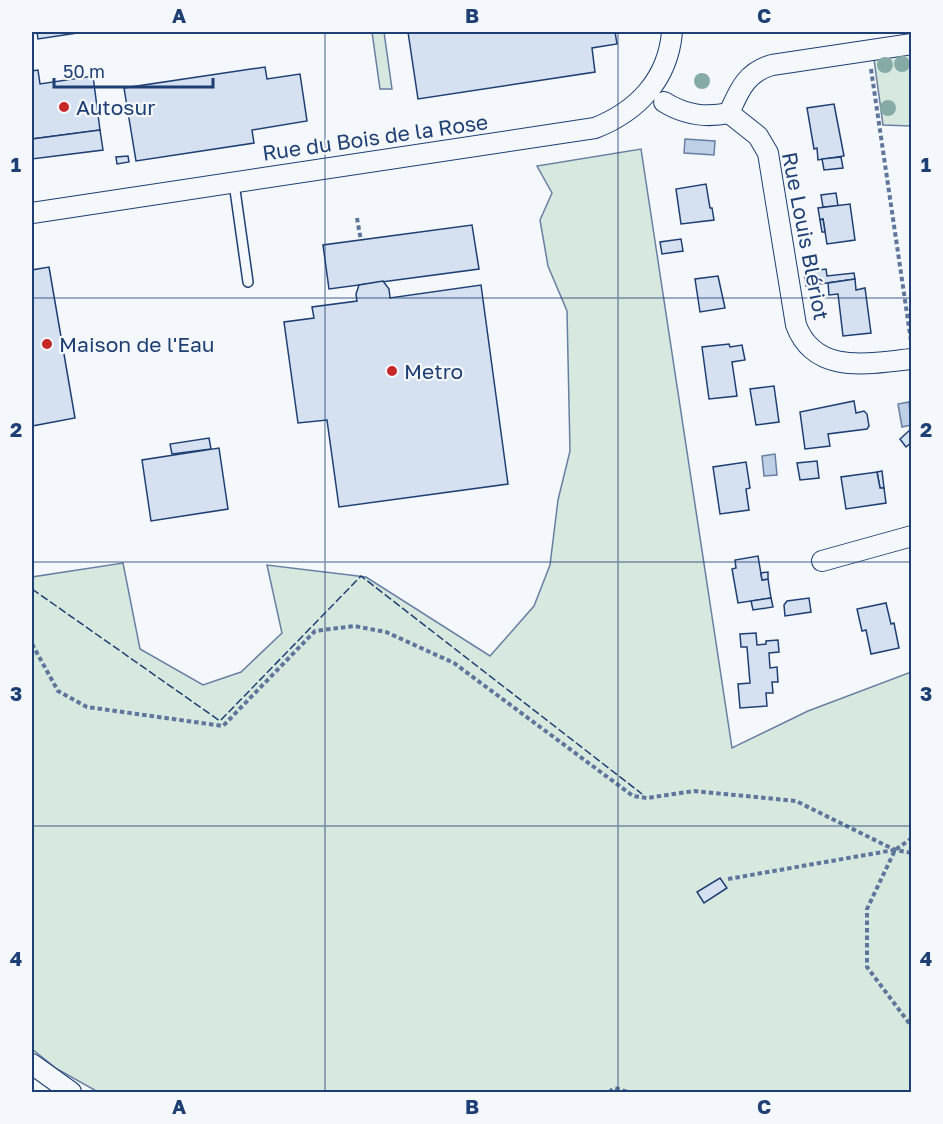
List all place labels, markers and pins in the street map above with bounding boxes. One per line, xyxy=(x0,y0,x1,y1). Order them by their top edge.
place label: Autosur xyxy=(76,94,155,120)
marker: Autosur xyxy=(57,100,71,114)
place label: Maison de l'Eau xyxy=(59,331,214,357)
marker: Maison de l'Eau xyxy=(40,337,54,351)
place label: Metro xyxy=(404,358,463,384)
marker: Metro xyxy=(385,364,399,378)

